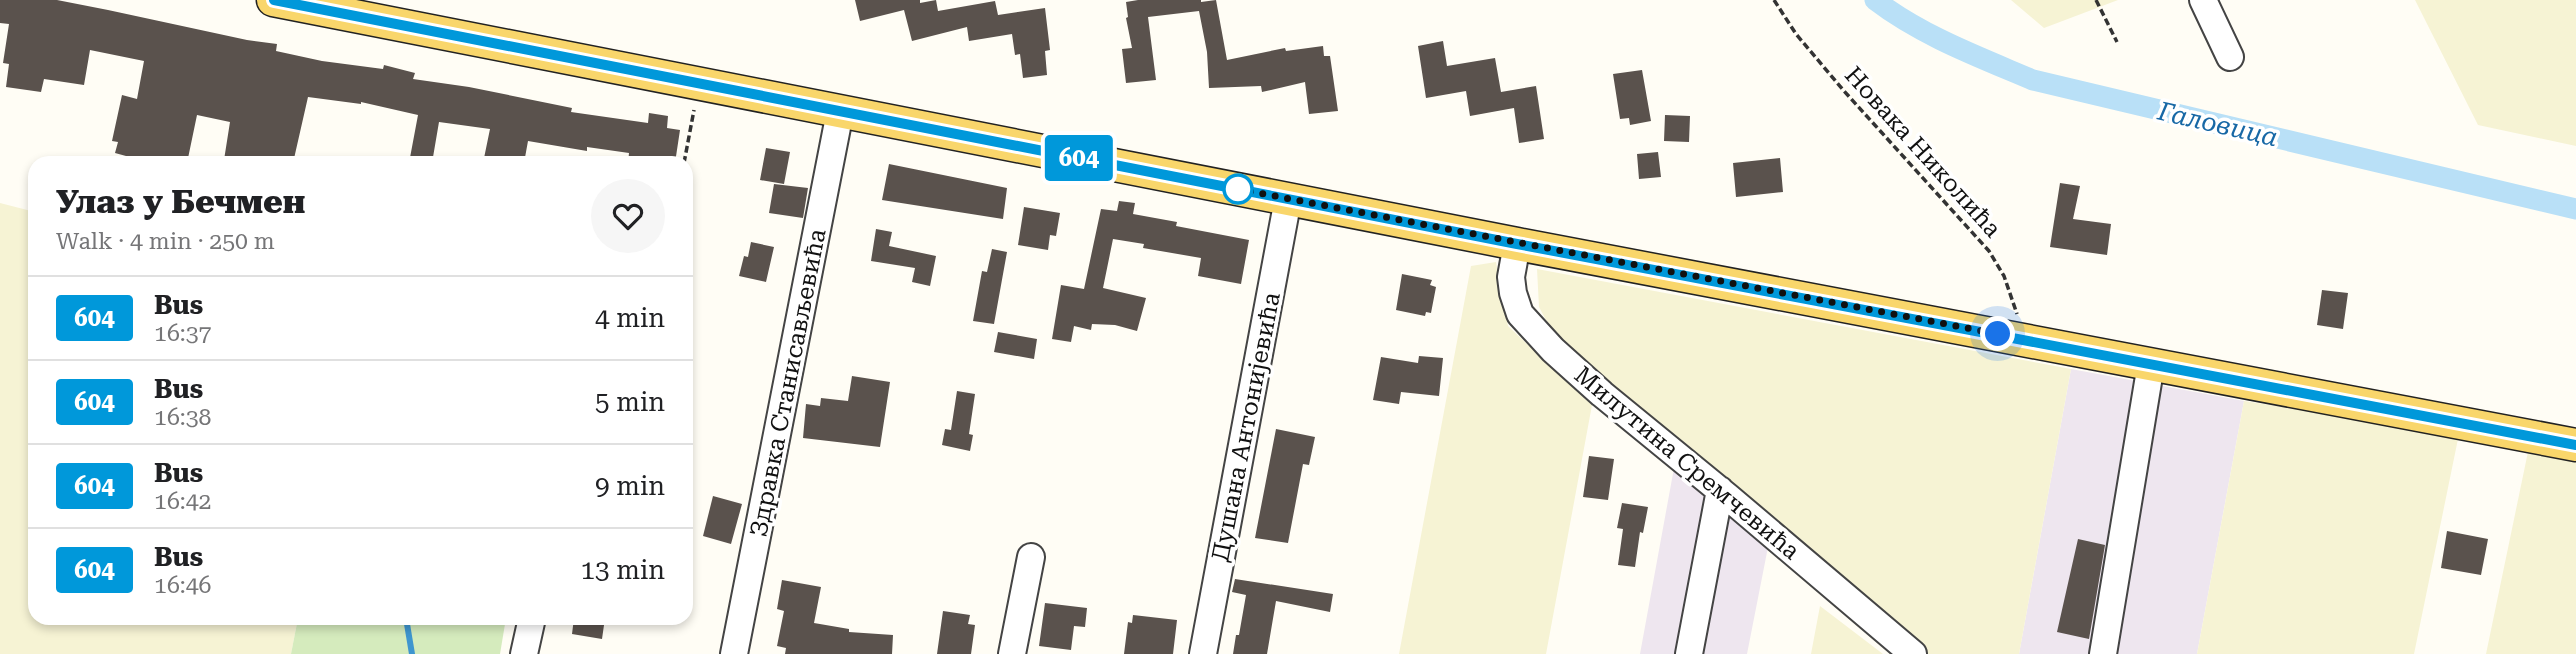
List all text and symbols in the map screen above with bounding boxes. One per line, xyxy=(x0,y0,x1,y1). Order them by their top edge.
street label: Новака Николића xyxy=(1839,61,2007,243)
water label: Галовица xyxy=(2154,95,2281,152)
line badge: 604 xyxy=(1039,135,1119,181)
text: 604 xyxy=(1059,144,1099,172)
unlabelled marker xyxy=(1223,174,1253,204)
button: heart xyxy=(591,179,665,253)
text: Улаз у Бечмен xyxy=(56,182,305,221)
street label: Здравка Станисављевића xyxy=(744,226,832,540)
text: Walk · 4 min · 250 m xyxy=(56,228,275,255)
text: Bus xyxy=(154,290,203,320)
street label: Душана Антонијевића xyxy=(1206,290,1286,564)
text: 4 min xyxy=(595,303,665,333)
text: 604 xyxy=(74,304,115,332)
your location xyxy=(1980,316,2015,351)
text: 16:37 xyxy=(154,320,211,347)
street label: Милутина Сремчевића xyxy=(1569,361,1805,565)
text: Bus xyxy=(154,374,203,404)
text: 5 min xyxy=(595,387,665,417)
text: 604 xyxy=(74,388,115,416)
text: 16:38 xyxy=(154,404,211,431)
text: Bus xyxy=(154,458,203,488)
text: 9 min xyxy=(595,471,665,501)
text: 604 xyxy=(74,472,115,500)
text: 16:42 xyxy=(154,488,211,515)
text: Bus xyxy=(154,542,203,572)
text: 13 min xyxy=(581,555,665,585)
text: 604 xyxy=(74,556,115,584)
text: 16:46 xyxy=(154,572,211,599)

